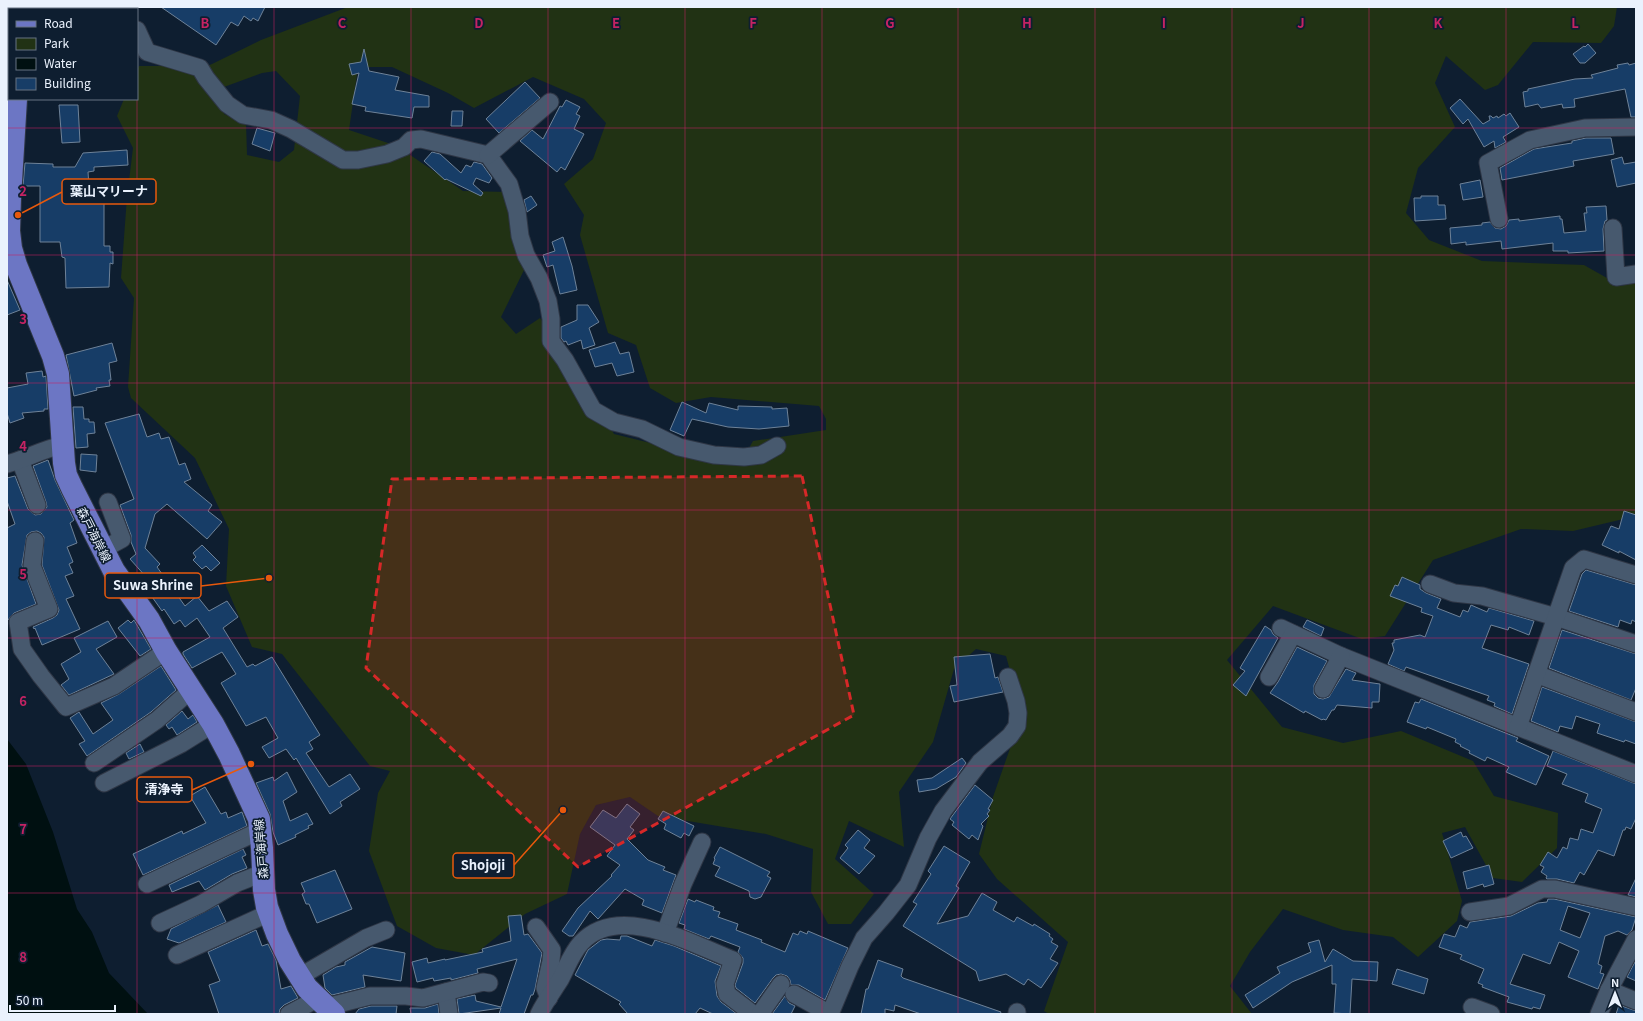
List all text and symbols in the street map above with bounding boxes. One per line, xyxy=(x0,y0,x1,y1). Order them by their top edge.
legend xyxy=(8,8,138,100)
text: B xyxy=(201,13,210,32)
text: C xyxy=(338,13,347,32)
text: D xyxy=(474,13,484,32)
text: E xyxy=(612,13,620,32)
text: F xyxy=(749,13,757,32)
text: G xyxy=(885,13,895,32)
text: H xyxy=(1022,13,1032,32)
text: I xyxy=(1162,13,1166,32)
text: J xyxy=(1297,13,1305,32)
text: K xyxy=(1434,13,1443,32)
text: L xyxy=(1571,13,1579,32)
text: Road xyxy=(44,14,73,31)
text: Park xyxy=(44,34,69,51)
text: Water xyxy=(44,54,77,71)
text: Building xyxy=(44,74,91,91)
callout: 葉山マリーナ xyxy=(62,179,156,204)
text: 2 xyxy=(19,181,27,200)
text: 葉山マリーナ xyxy=(70,181,148,200)
text: 3 xyxy=(19,309,27,328)
text: 4 xyxy=(19,436,27,455)
street label: 森戸海岸線 xyxy=(74,503,116,565)
text: 5 xyxy=(19,564,27,583)
callout: Suwa Shrine xyxy=(105,573,201,598)
text: Suwa Shrine xyxy=(113,575,193,594)
text: 6 xyxy=(19,691,27,710)
callout: 清浄寺 xyxy=(137,777,192,802)
text: 清浄寺 xyxy=(144,779,184,798)
street label: 森戸海岸線 xyxy=(249,818,271,880)
text: 7 xyxy=(19,819,27,838)
callout: Shojoji xyxy=(453,853,514,878)
text: Shojoji xyxy=(461,855,505,874)
text: 8 xyxy=(19,947,27,966)
north arrow xyxy=(1595,973,1635,1013)
text: N xyxy=(1611,974,1619,990)
scale bar xyxy=(10,987,115,1013)
text: 50 m xyxy=(16,991,43,1008)

